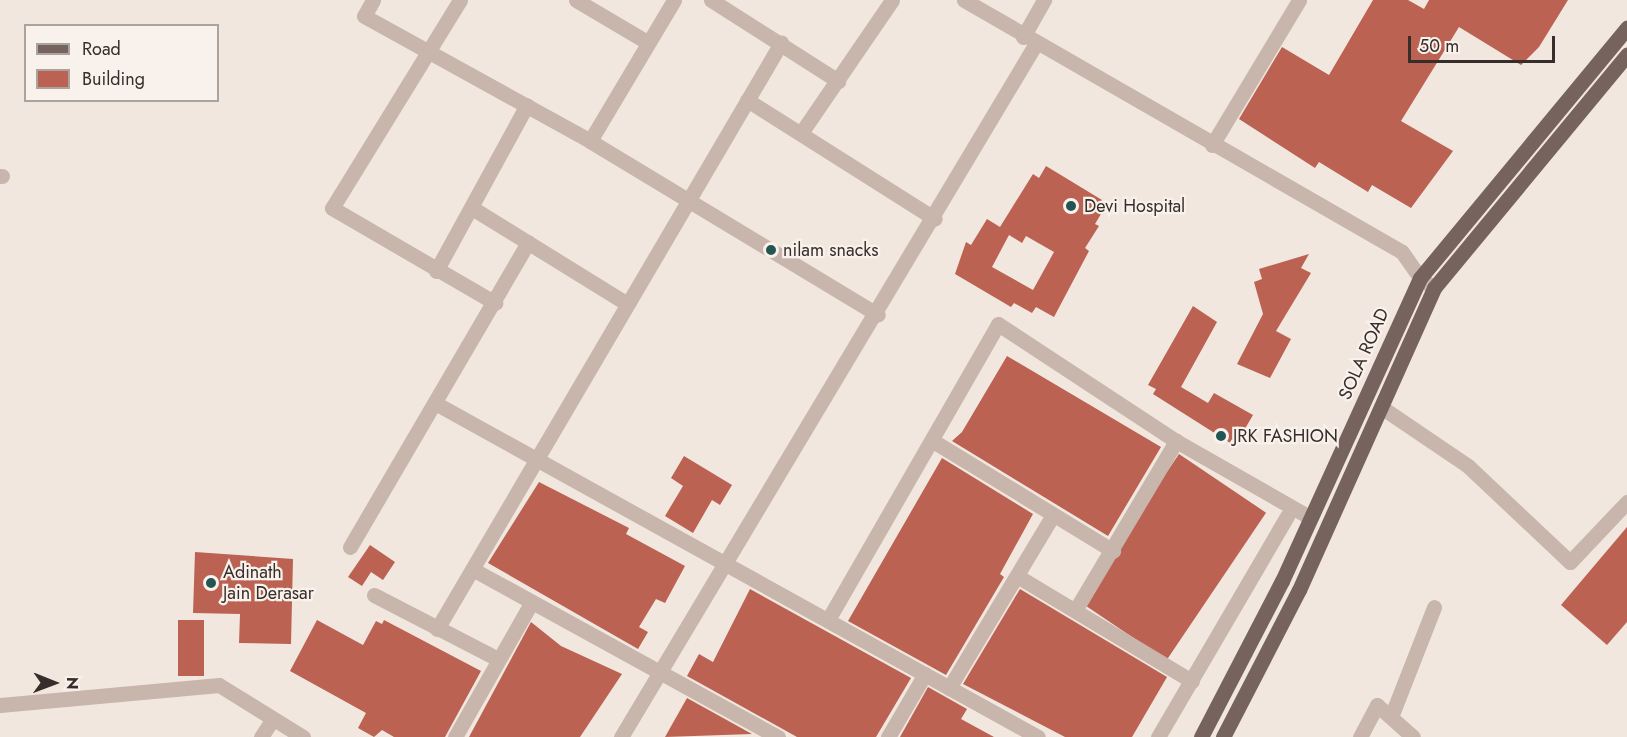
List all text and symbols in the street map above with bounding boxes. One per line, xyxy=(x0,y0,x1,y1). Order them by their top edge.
legend xyxy=(24,24,219,102)
scale bar xyxy=(1411,24,1558,62)
text: 50 m xyxy=(1419,33,1459,59)
text: Road xyxy=(82,36,121,62)
text: Building xyxy=(82,66,145,92)
place label: Devi Hospital xyxy=(1084,195,1185,217)
marker: Devi Hospital xyxy=(1062,197,1080,215)
place label: nilam snacks xyxy=(783,239,879,261)
marker: nilam snacks xyxy=(764,243,778,257)
street label: SOLA ROAD xyxy=(1334,305,1394,403)
place label: JRK FASHION xyxy=(1233,425,1338,447)
marker: JRK FASHION xyxy=(1214,429,1228,443)
place label: Adinath Jain Derasar xyxy=(223,562,314,604)
marker: Adinath Jain Derasar xyxy=(204,576,218,590)
north arrow xyxy=(24,653,84,713)
text: N xyxy=(61,677,84,690)

